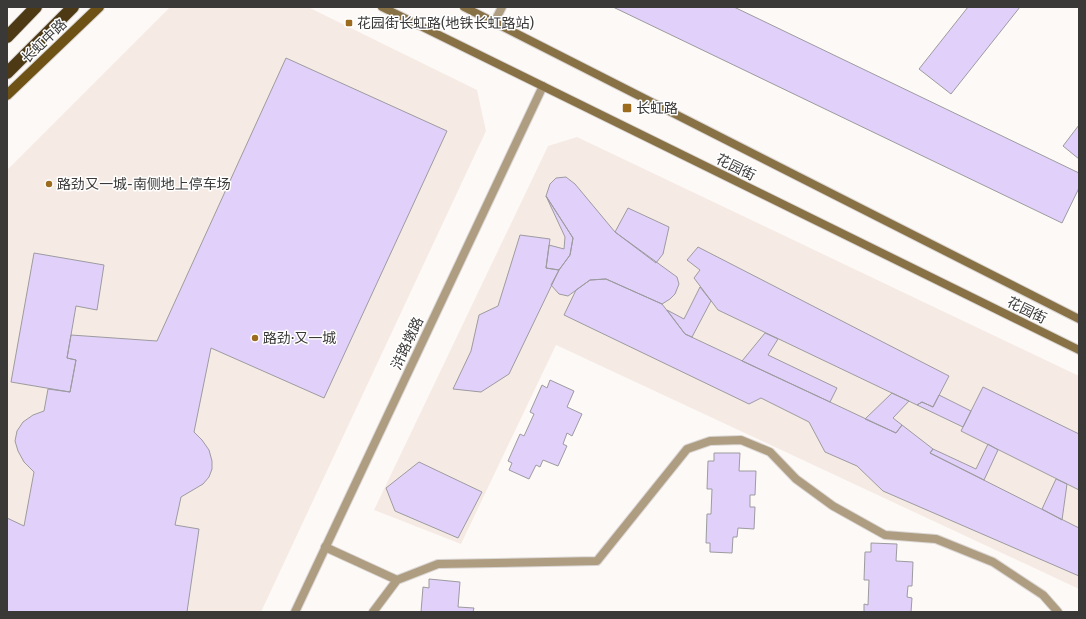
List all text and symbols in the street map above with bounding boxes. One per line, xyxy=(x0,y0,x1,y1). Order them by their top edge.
place label: 花园街长虹路(地铁长虹路站) xyxy=(357,15,534,32)
street label: 长虹中路 xyxy=(18,16,70,67)
marker: 花园街长虹路(地铁长虹路站) xyxy=(344,18,354,28)
place label: 长虹路 xyxy=(636,100,678,117)
marker: 长虹路 xyxy=(621,102,633,114)
street label: 花园街 xyxy=(713,151,758,184)
place label: 路劲又一城-南侧地上停车场 xyxy=(57,176,231,193)
marker: 路劲又一城-南侧地上停车场 xyxy=(44,179,54,189)
street label: 花园街 xyxy=(1004,294,1049,327)
street label: 浒路墩路 xyxy=(388,314,427,372)
place label: 路劲·又一城 xyxy=(263,330,336,347)
marker: 路劲·又一城 xyxy=(250,333,260,343)

